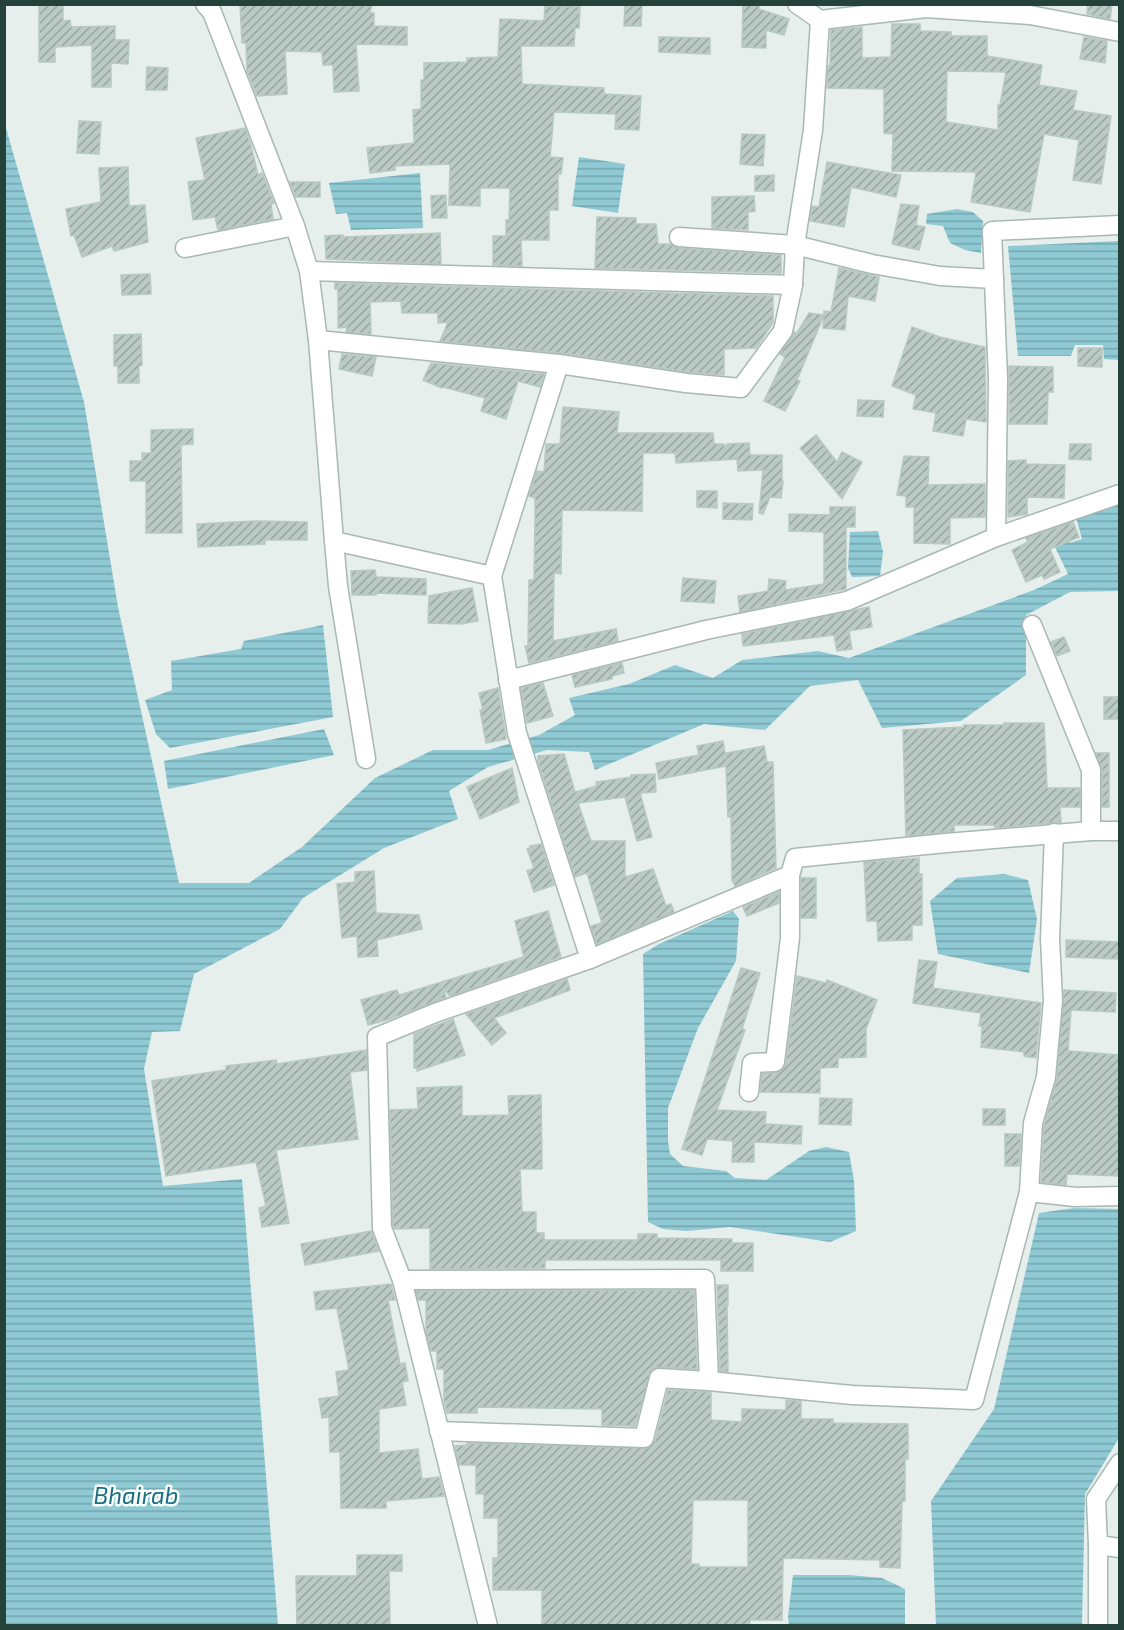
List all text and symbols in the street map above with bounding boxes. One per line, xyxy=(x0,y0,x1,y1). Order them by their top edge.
water label: Bhairab xyxy=(93,1480,179,1509)

